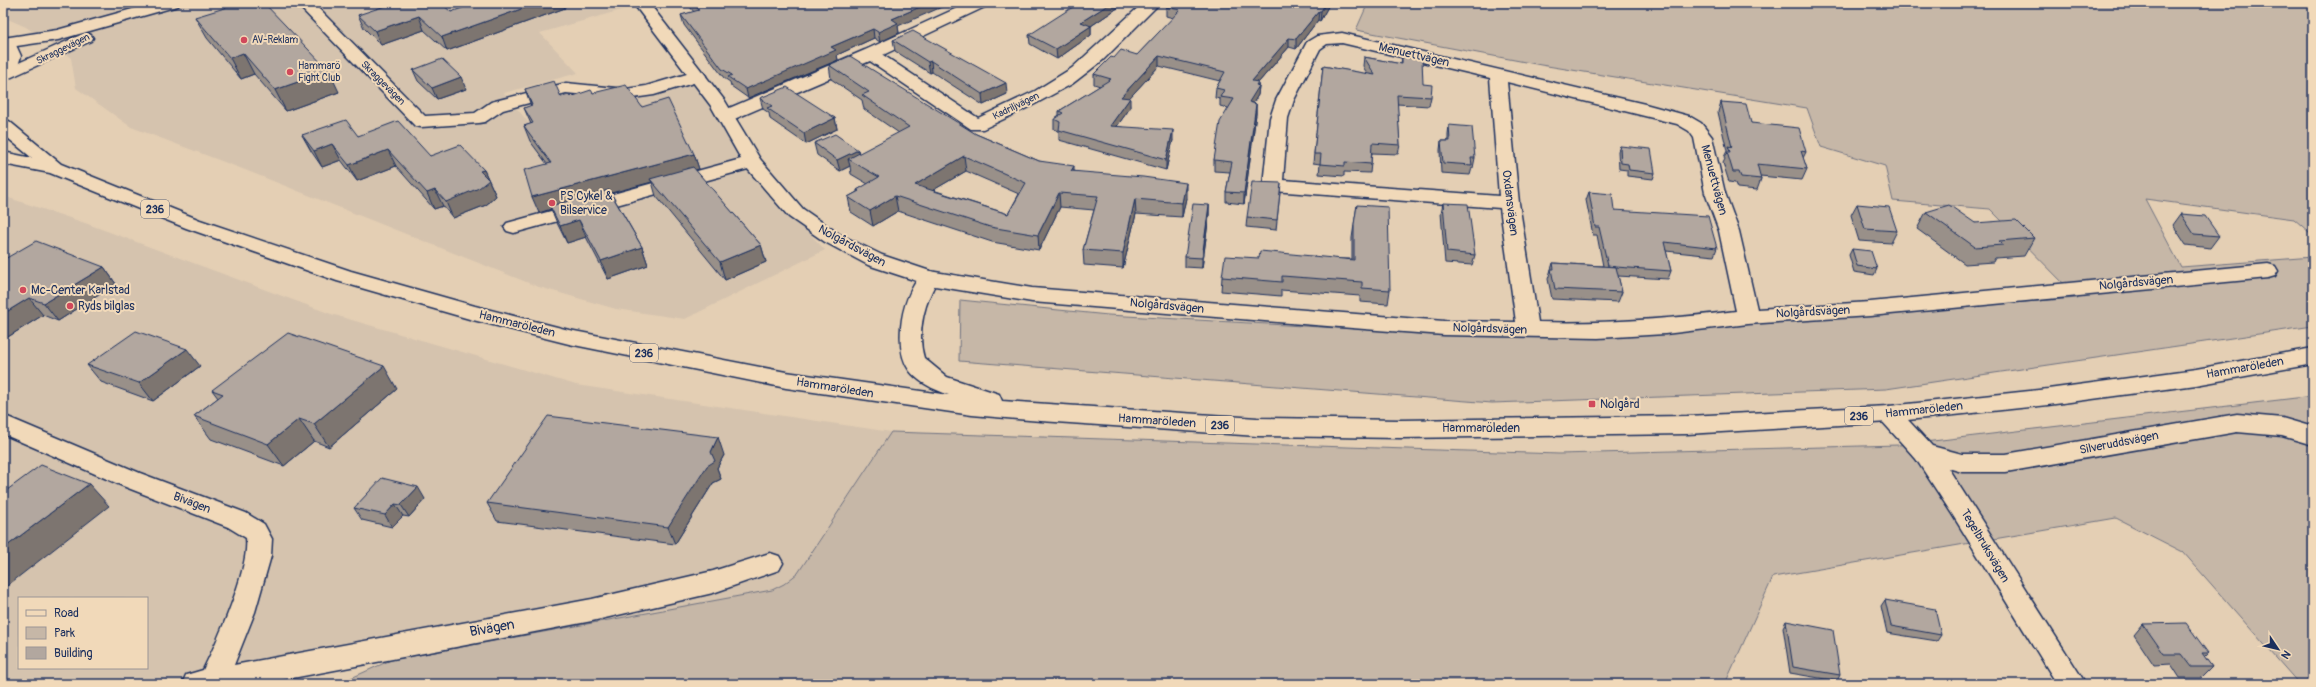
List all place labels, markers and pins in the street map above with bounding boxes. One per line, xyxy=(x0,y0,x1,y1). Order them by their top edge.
place label: AV-Reklam xyxy=(252,34,298,46)
marker: AV-Reklam xyxy=(239,35,249,45)
place label: Hammarö Fight Club xyxy=(298,60,341,84)
marker: Hammarö Fight Club xyxy=(285,67,295,77)
place label: PS Cykel & Bilservice xyxy=(560,189,613,218)
marker: PS Cykel & Bilservice xyxy=(547,198,557,208)
place label: Mc-Center Karlstad xyxy=(31,283,130,298)
marker: Mc-Center Karlstad xyxy=(18,285,28,295)
place label: Ryds bilglas xyxy=(78,299,135,314)
marker: Ryds bilglas xyxy=(65,301,75,311)
place label: Nolgård xyxy=(1600,397,1640,412)
marker: Nolgård xyxy=(1587,399,1597,409)

